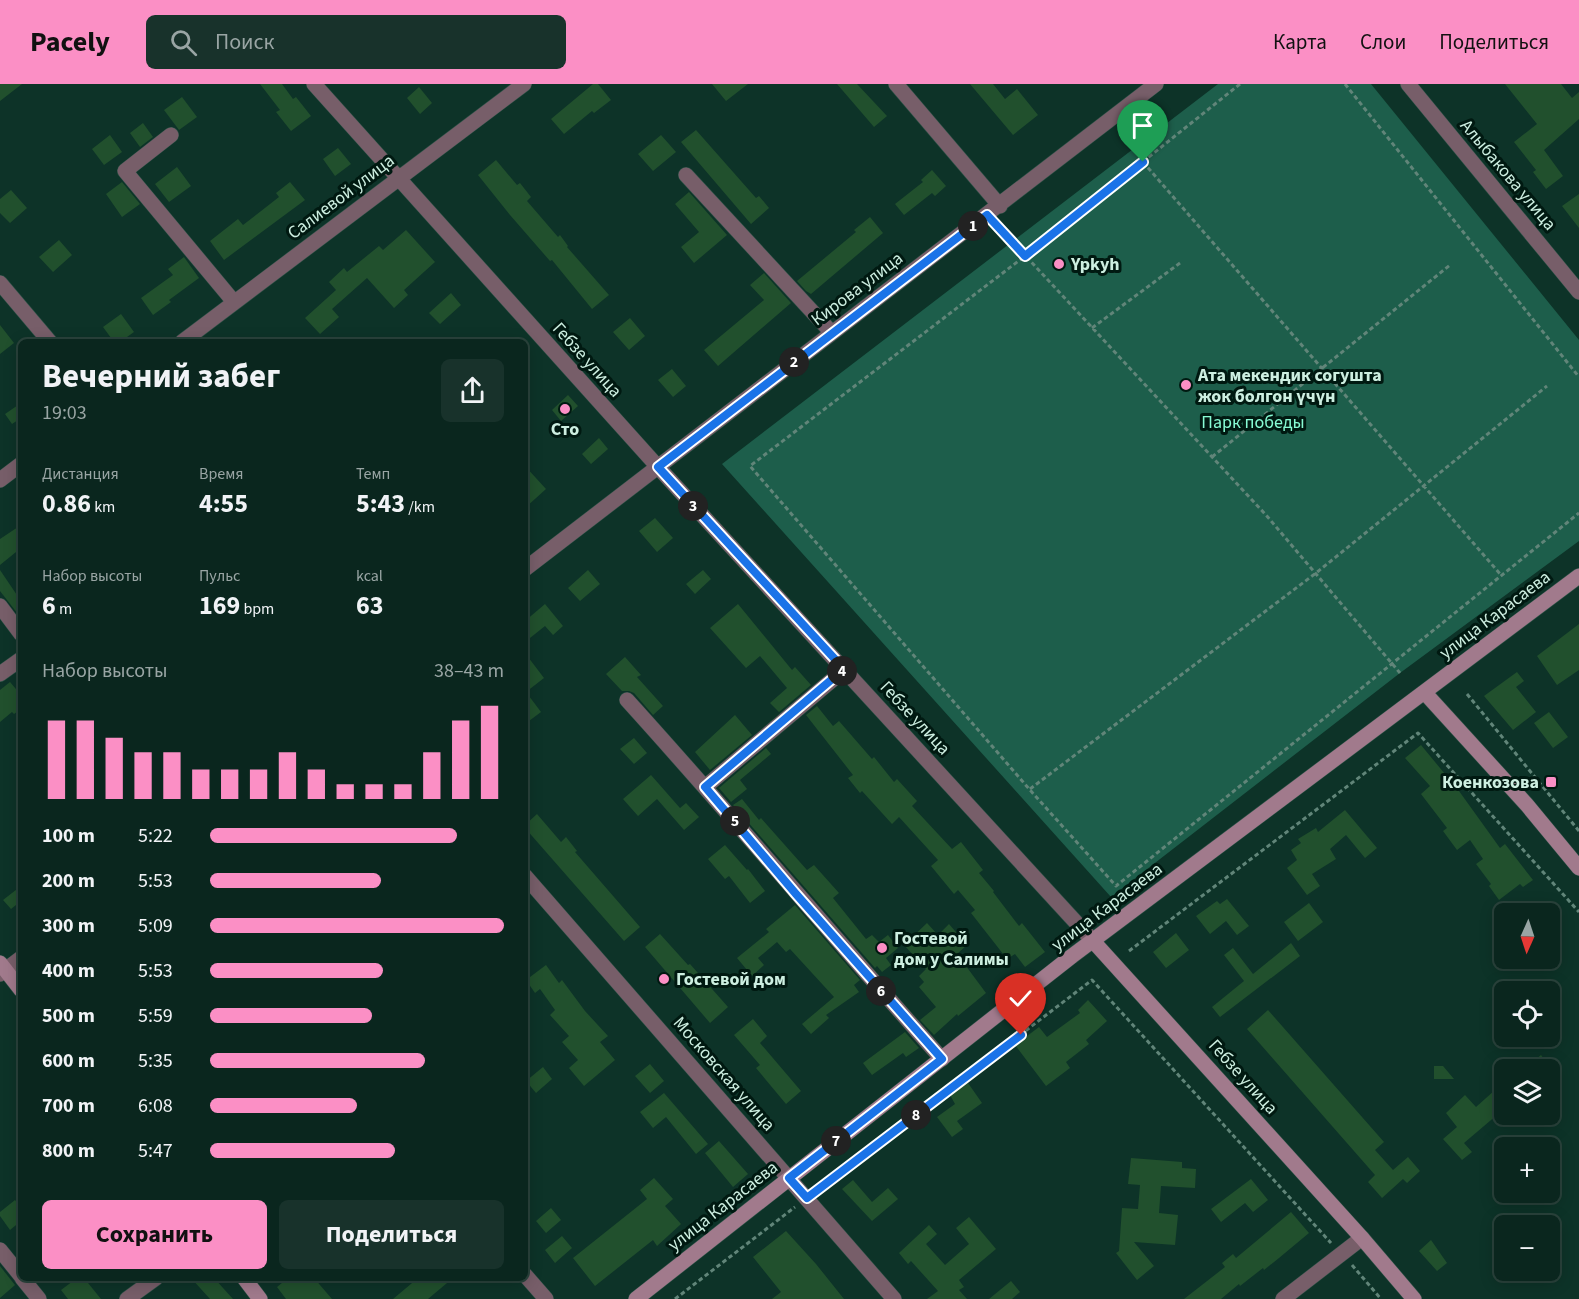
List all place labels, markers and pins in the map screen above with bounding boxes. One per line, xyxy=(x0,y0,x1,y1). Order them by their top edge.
pin xyxy=(1117,100,1168,162)
pin: 1 xyxy=(958,211,988,241)
place label: Ypkyh xyxy=(1070,252,1120,277)
marker: Ypkyh xyxy=(1052,257,1066,271)
pin: 2 xyxy=(779,347,809,377)
place label: Ата мекендик согушта жок болгон үчүн xyxy=(1197,363,1382,409)
marker: Ата мекендик согушта жок болгон үчүн xyxy=(1179,378,1193,392)
marker: Сто xyxy=(558,402,572,416)
place label: Сто xyxy=(551,417,579,442)
pin: 3 xyxy=(678,491,708,521)
pin: 4 xyxy=(827,656,857,686)
place label: Коенкозова xyxy=(1442,770,1539,795)
marker: Коенкозова xyxy=(1544,775,1558,789)
pin: 5 xyxy=(720,806,750,836)
place label: Гостевой дом у Салимы xyxy=(894,926,1009,972)
marker: Гостевой дом у Салимы xyxy=(875,941,889,955)
place label: Гостевой дом xyxy=(676,967,786,992)
marker: Гостевой дом xyxy=(657,972,671,986)
pin xyxy=(995,973,1046,1035)
pin: 6 xyxy=(866,976,896,1006)
pin: 8 xyxy=(901,1100,931,1130)
pin: 7 xyxy=(821,1126,851,1156)

